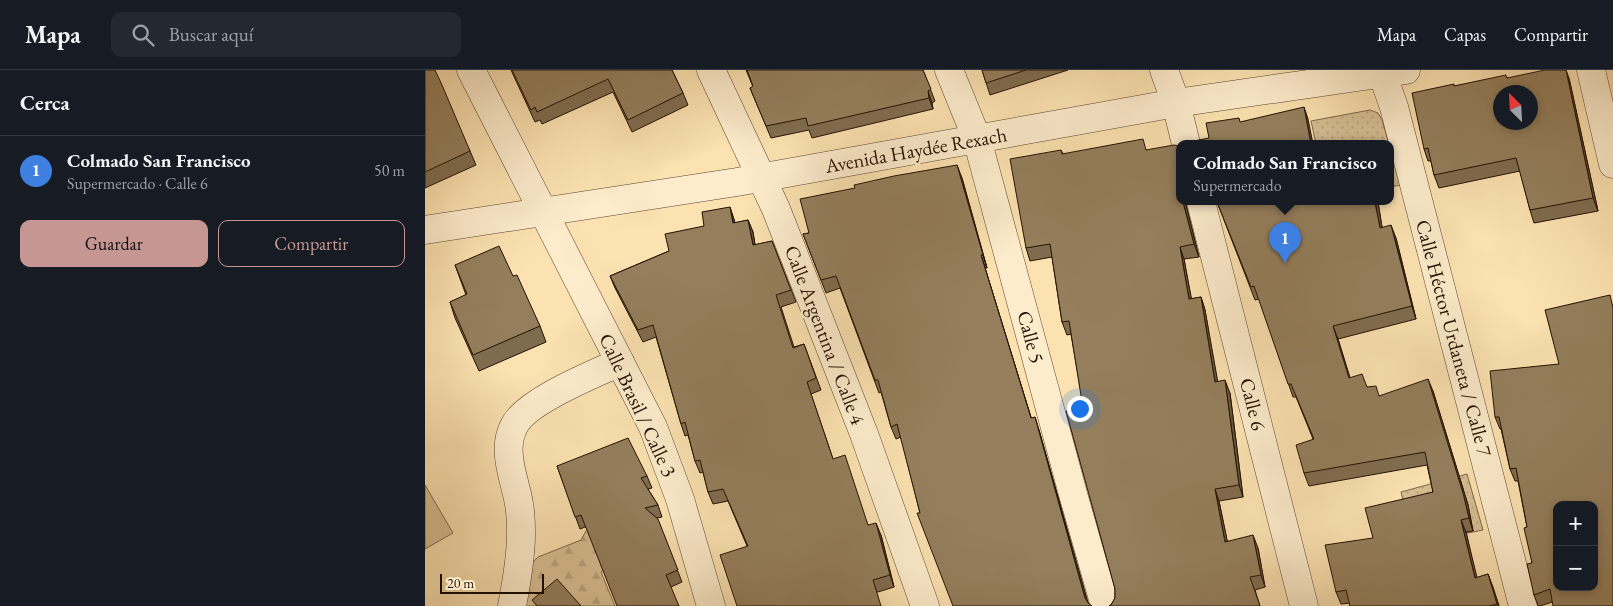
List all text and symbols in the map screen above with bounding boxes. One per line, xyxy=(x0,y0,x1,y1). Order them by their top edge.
search box xyxy=(111,12,461,57)
text: Mapa xyxy=(25,19,81,50)
icon: search xyxy=(129,21,157,49)
text: Buscar aquí xyxy=(169,22,253,47)
text: Mapa xyxy=(1377,23,1416,46)
text: Capas xyxy=(1444,23,1486,46)
text: Compartir xyxy=(1514,23,1588,46)
north arrow xyxy=(1493,85,1538,130)
text: Cerca xyxy=(20,89,70,116)
street label: Avenida Haydée Rexach xyxy=(822,121,1009,179)
popup xyxy=(1176,140,1394,205)
text: Colmado San Francisco xyxy=(67,148,251,173)
text: Colmado San Francisco xyxy=(1193,150,1377,175)
text: 1 xyxy=(32,160,40,181)
text: 50 m xyxy=(374,160,405,181)
text: Supermercado · Calle 6 xyxy=(67,173,208,194)
text: Supermercado xyxy=(1193,175,1282,196)
street label: Calle Héctor Urdaneta / Calle 7 xyxy=(1410,217,1498,459)
button: Guardar xyxy=(20,220,208,267)
button: Compartir xyxy=(218,220,405,267)
pin: 1 xyxy=(1269,222,1301,263)
street label: Calle Argentina / Calle 4 xyxy=(779,242,871,429)
street label: Calle 5 xyxy=(1012,308,1050,366)
street label: Calle Brasil / Calle 3 xyxy=(593,329,683,481)
street label: Calle 6 xyxy=(1234,375,1272,433)
your location xyxy=(1067,396,1093,422)
map controls xyxy=(1553,501,1598,591)
button: + xyxy=(1553,501,1598,546)
button: − xyxy=(1553,546,1598,591)
scale bar xyxy=(440,571,544,594)
text: 20 m xyxy=(447,574,474,592)

